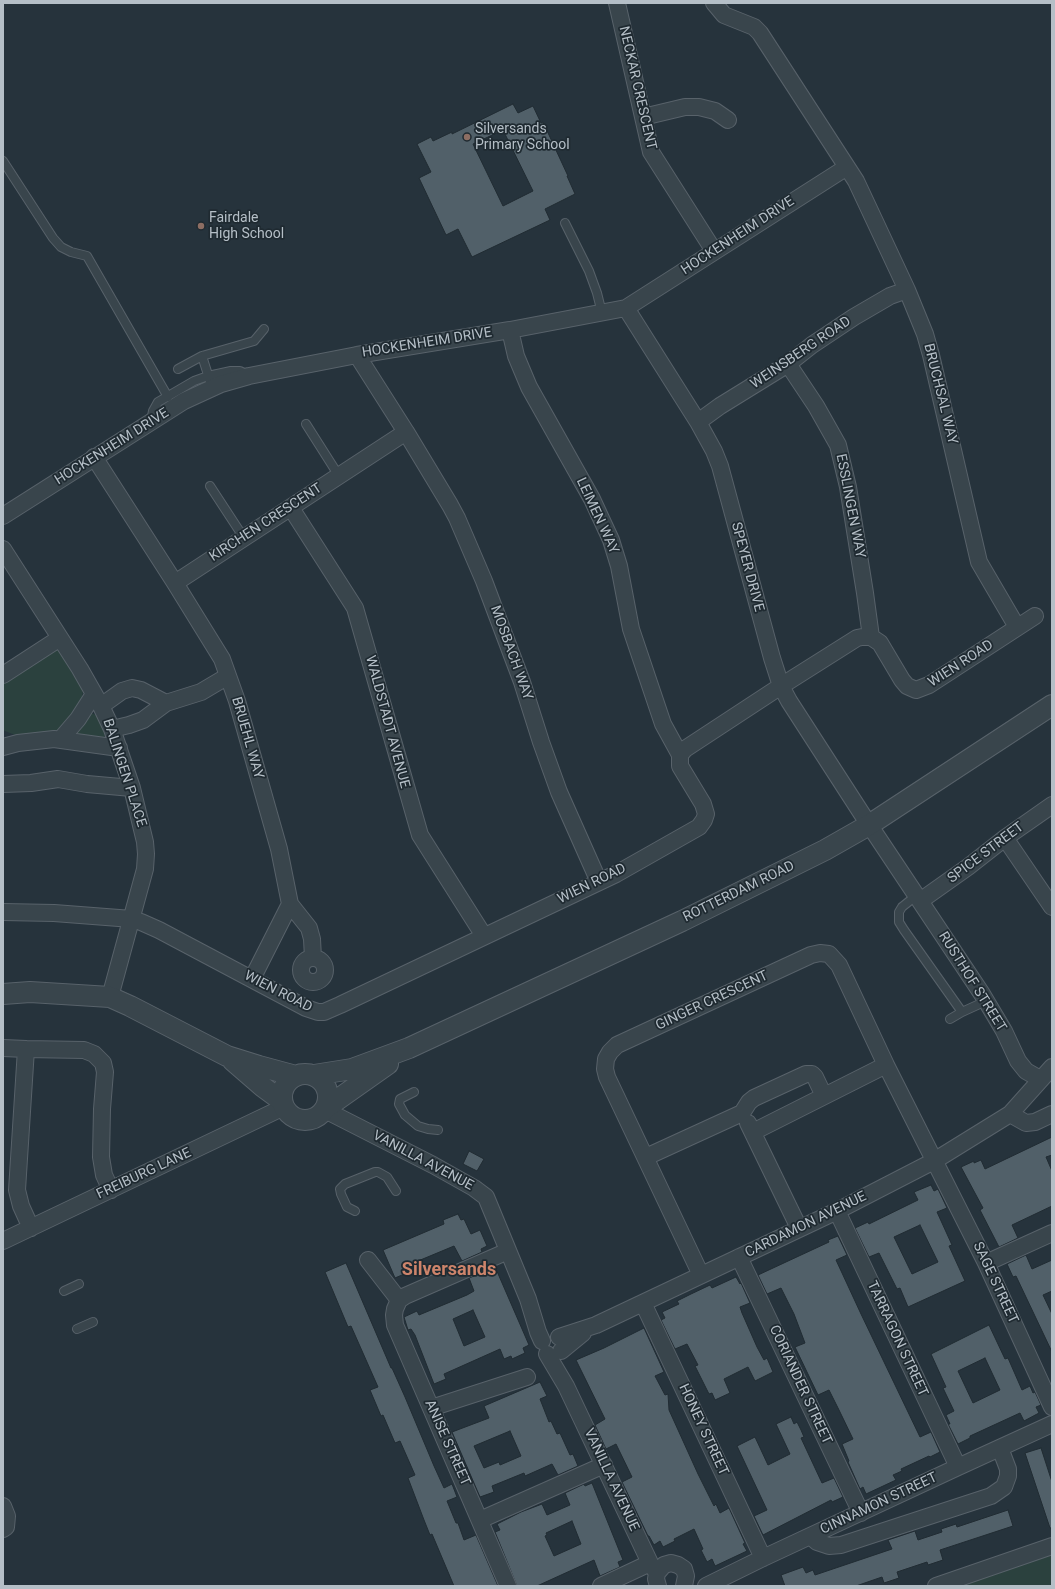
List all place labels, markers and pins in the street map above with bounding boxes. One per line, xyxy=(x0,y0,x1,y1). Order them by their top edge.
place label: Silversands Primary School xyxy=(475,121,570,154)
marker: Silversands Primary School xyxy=(462,132,472,142)
place label: Fairdale High School xyxy=(209,210,284,242)
marker: Fairdale High School xyxy=(196,221,206,231)

